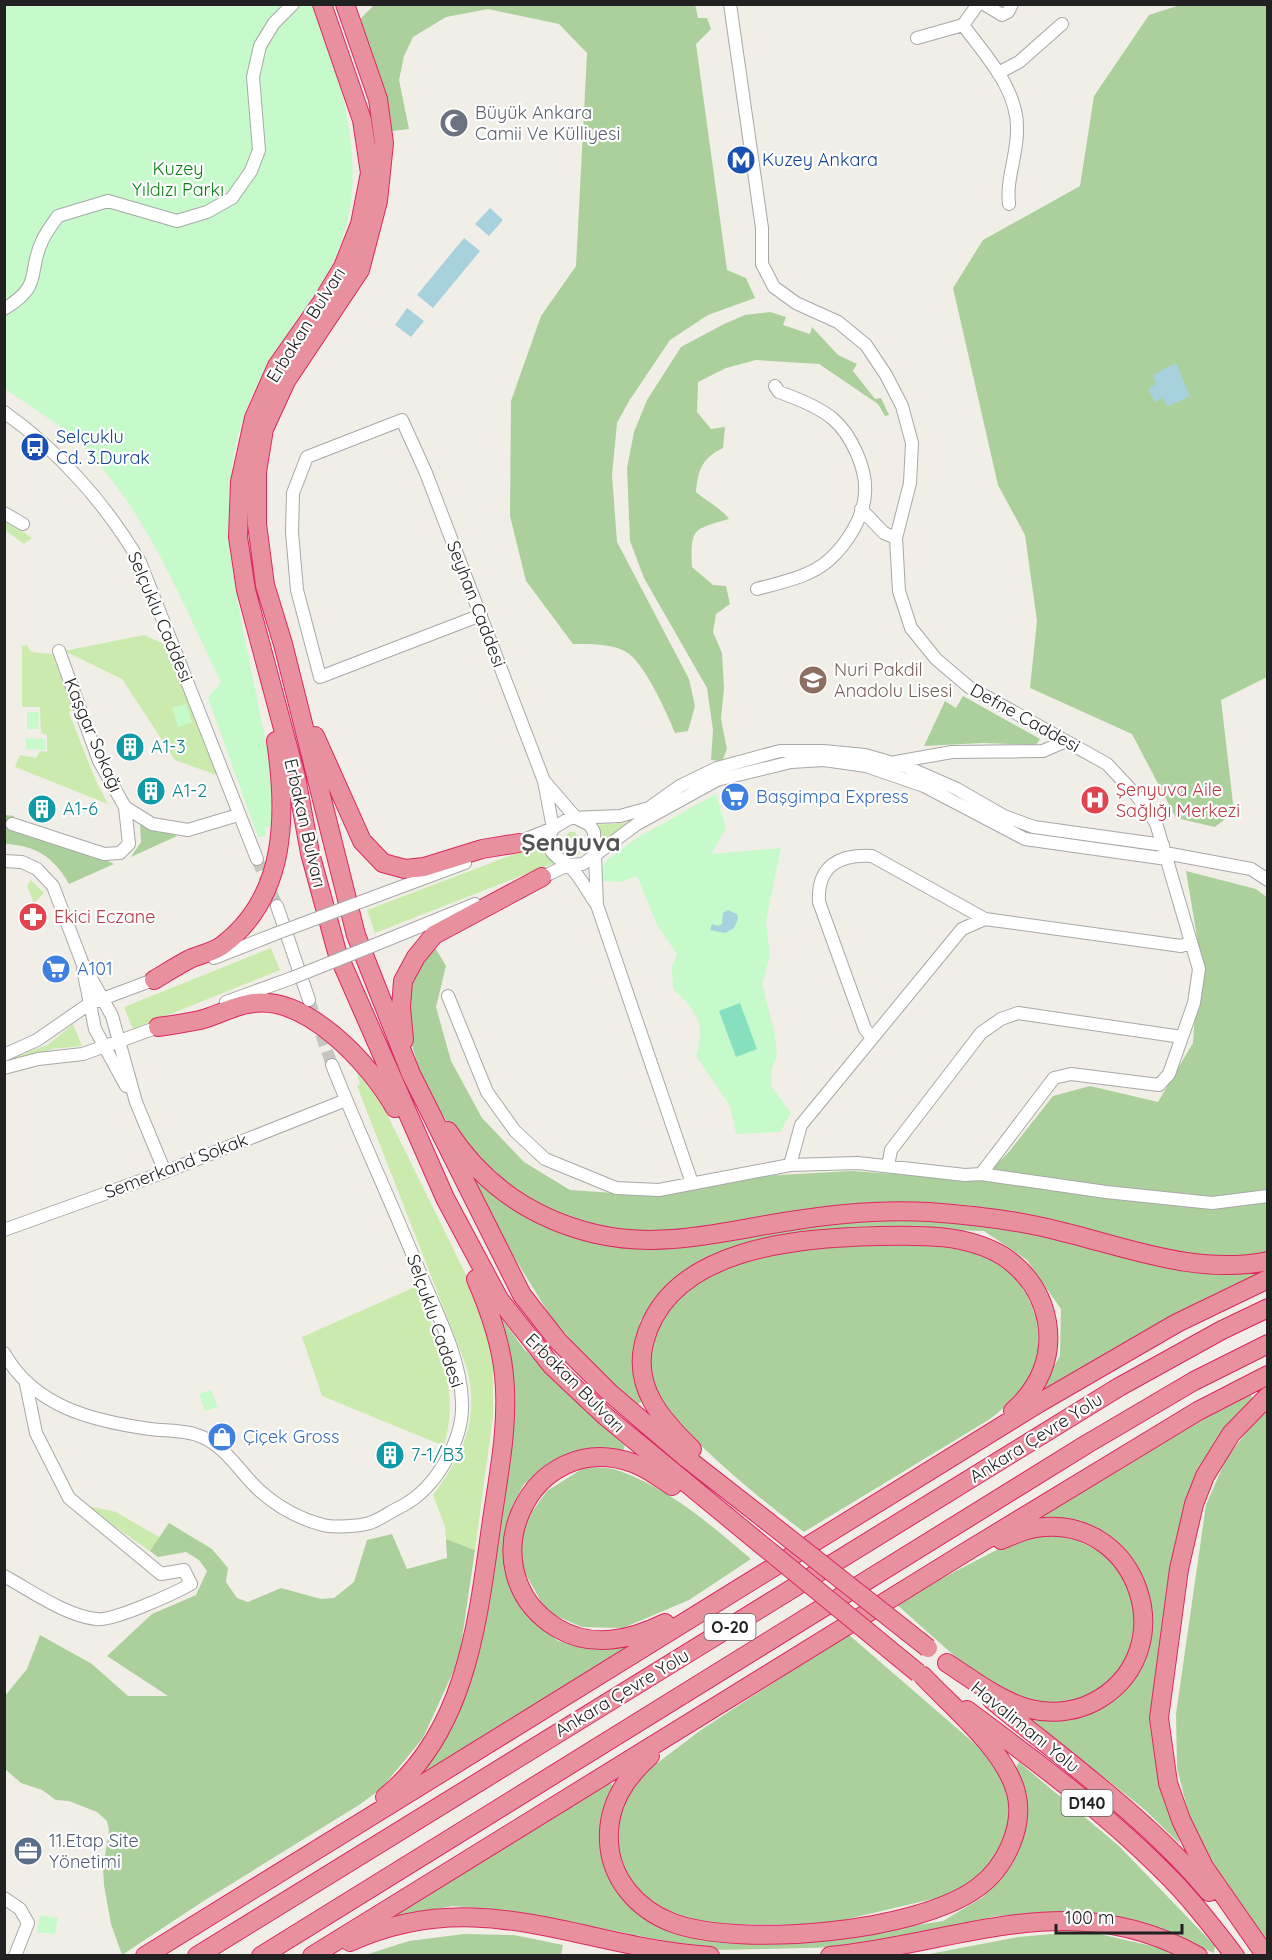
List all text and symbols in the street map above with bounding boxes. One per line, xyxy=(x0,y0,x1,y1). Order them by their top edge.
place label: Büyük Ankara Camii Ve Külliyesi xyxy=(475,101,620,145)
mosque icon: Büyük Ankara Camii Ve Külliyesi xyxy=(438,107,470,139)
metro station icon: Kuzey Ankara xyxy=(725,144,757,176)
place label: Kuzey Ankara xyxy=(762,148,878,171)
park label: Kuzey Yıldızı Parkı xyxy=(132,157,224,201)
street label: Erbakan Bulvarı xyxy=(261,263,350,387)
place label: Selçuklu Cd. 3.Durak xyxy=(56,425,150,469)
bus stop icon: Selçuklu Cd. 3.Durak xyxy=(19,431,51,463)
street label: Seyhan Caddesi xyxy=(442,537,511,670)
street label: Selçuklu Caddesi xyxy=(123,548,198,686)
place label: Nuri Pakdil Anadolu Lisesi xyxy=(834,658,952,702)
school or university icon: Nuri Pakdil Anadolu Lisesi xyxy=(797,664,829,696)
street label: Kaşgar Sokağı xyxy=(59,674,128,795)
street label: Defne Caddesi xyxy=(966,678,1084,757)
building icon: A1-3 xyxy=(114,731,146,763)
place label: A1-3 xyxy=(151,735,186,758)
street label: Erbakan Bulvarı xyxy=(279,756,331,890)
building icon: A1-2 xyxy=(135,775,167,807)
place label: Şenyuva Aile Sağlığı Merkezi xyxy=(1116,778,1240,822)
place label: A1-2 xyxy=(172,779,207,802)
supermarket icon: Başgimpa Express xyxy=(719,781,751,813)
hospital icon: Şenyuva Aile Sağlığı Merkezi xyxy=(1079,784,1111,816)
place label: Başgimpa Express xyxy=(756,785,909,808)
building icon: A1-6 xyxy=(26,793,58,825)
place label: A1-6 xyxy=(63,797,98,820)
district label: Şenyuva xyxy=(521,827,621,857)
pharmacy icon: Ekici Eczane xyxy=(17,901,49,933)
place label: Ekici Eczane xyxy=(54,905,155,928)
supermarket icon: A101 xyxy=(40,953,72,985)
place label: A101 xyxy=(77,957,113,980)
street label: Semerkand Sokak xyxy=(101,1128,251,1203)
street label: Selçuklu Caddesi xyxy=(402,1251,469,1391)
street label: Erbakan Bulvarı xyxy=(521,1328,630,1437)
street label: Ankara Çevre Yolu xyxy=(965,1387,1106,1488)
shop icon: Çiçek Gross xyxy=(206,1421,238,1453)
place label: Çiçek Gross xyxy=(243,1425,339,1448)
building icon: 7-1/B3 xyxy=(374,1439,406,1471)
place label: 7-1/B3 xyxy=(411,1443,464,1466)
road number: O-20 xyxy=(704,1614,756,1640)
street label: Ankara Çevre Yolu xyxy=(550,1643,693,1742)
street label: Havalimanı Yolu xyxy=(966,1676,1084,1777)
road number: D140 xyxy=(1062,1790,1112,1816)
place label: 11.Etap Site Yönetimi xyxy=(49,1829,139,1873)
office icon: 11.Etap Site Yönetimi xyxy=(12,1835,44,1867)
scale bar xyxy=(1056,1897,1182,1935)
text: 100 m xyxy=(1065,1906,1114,1929)

